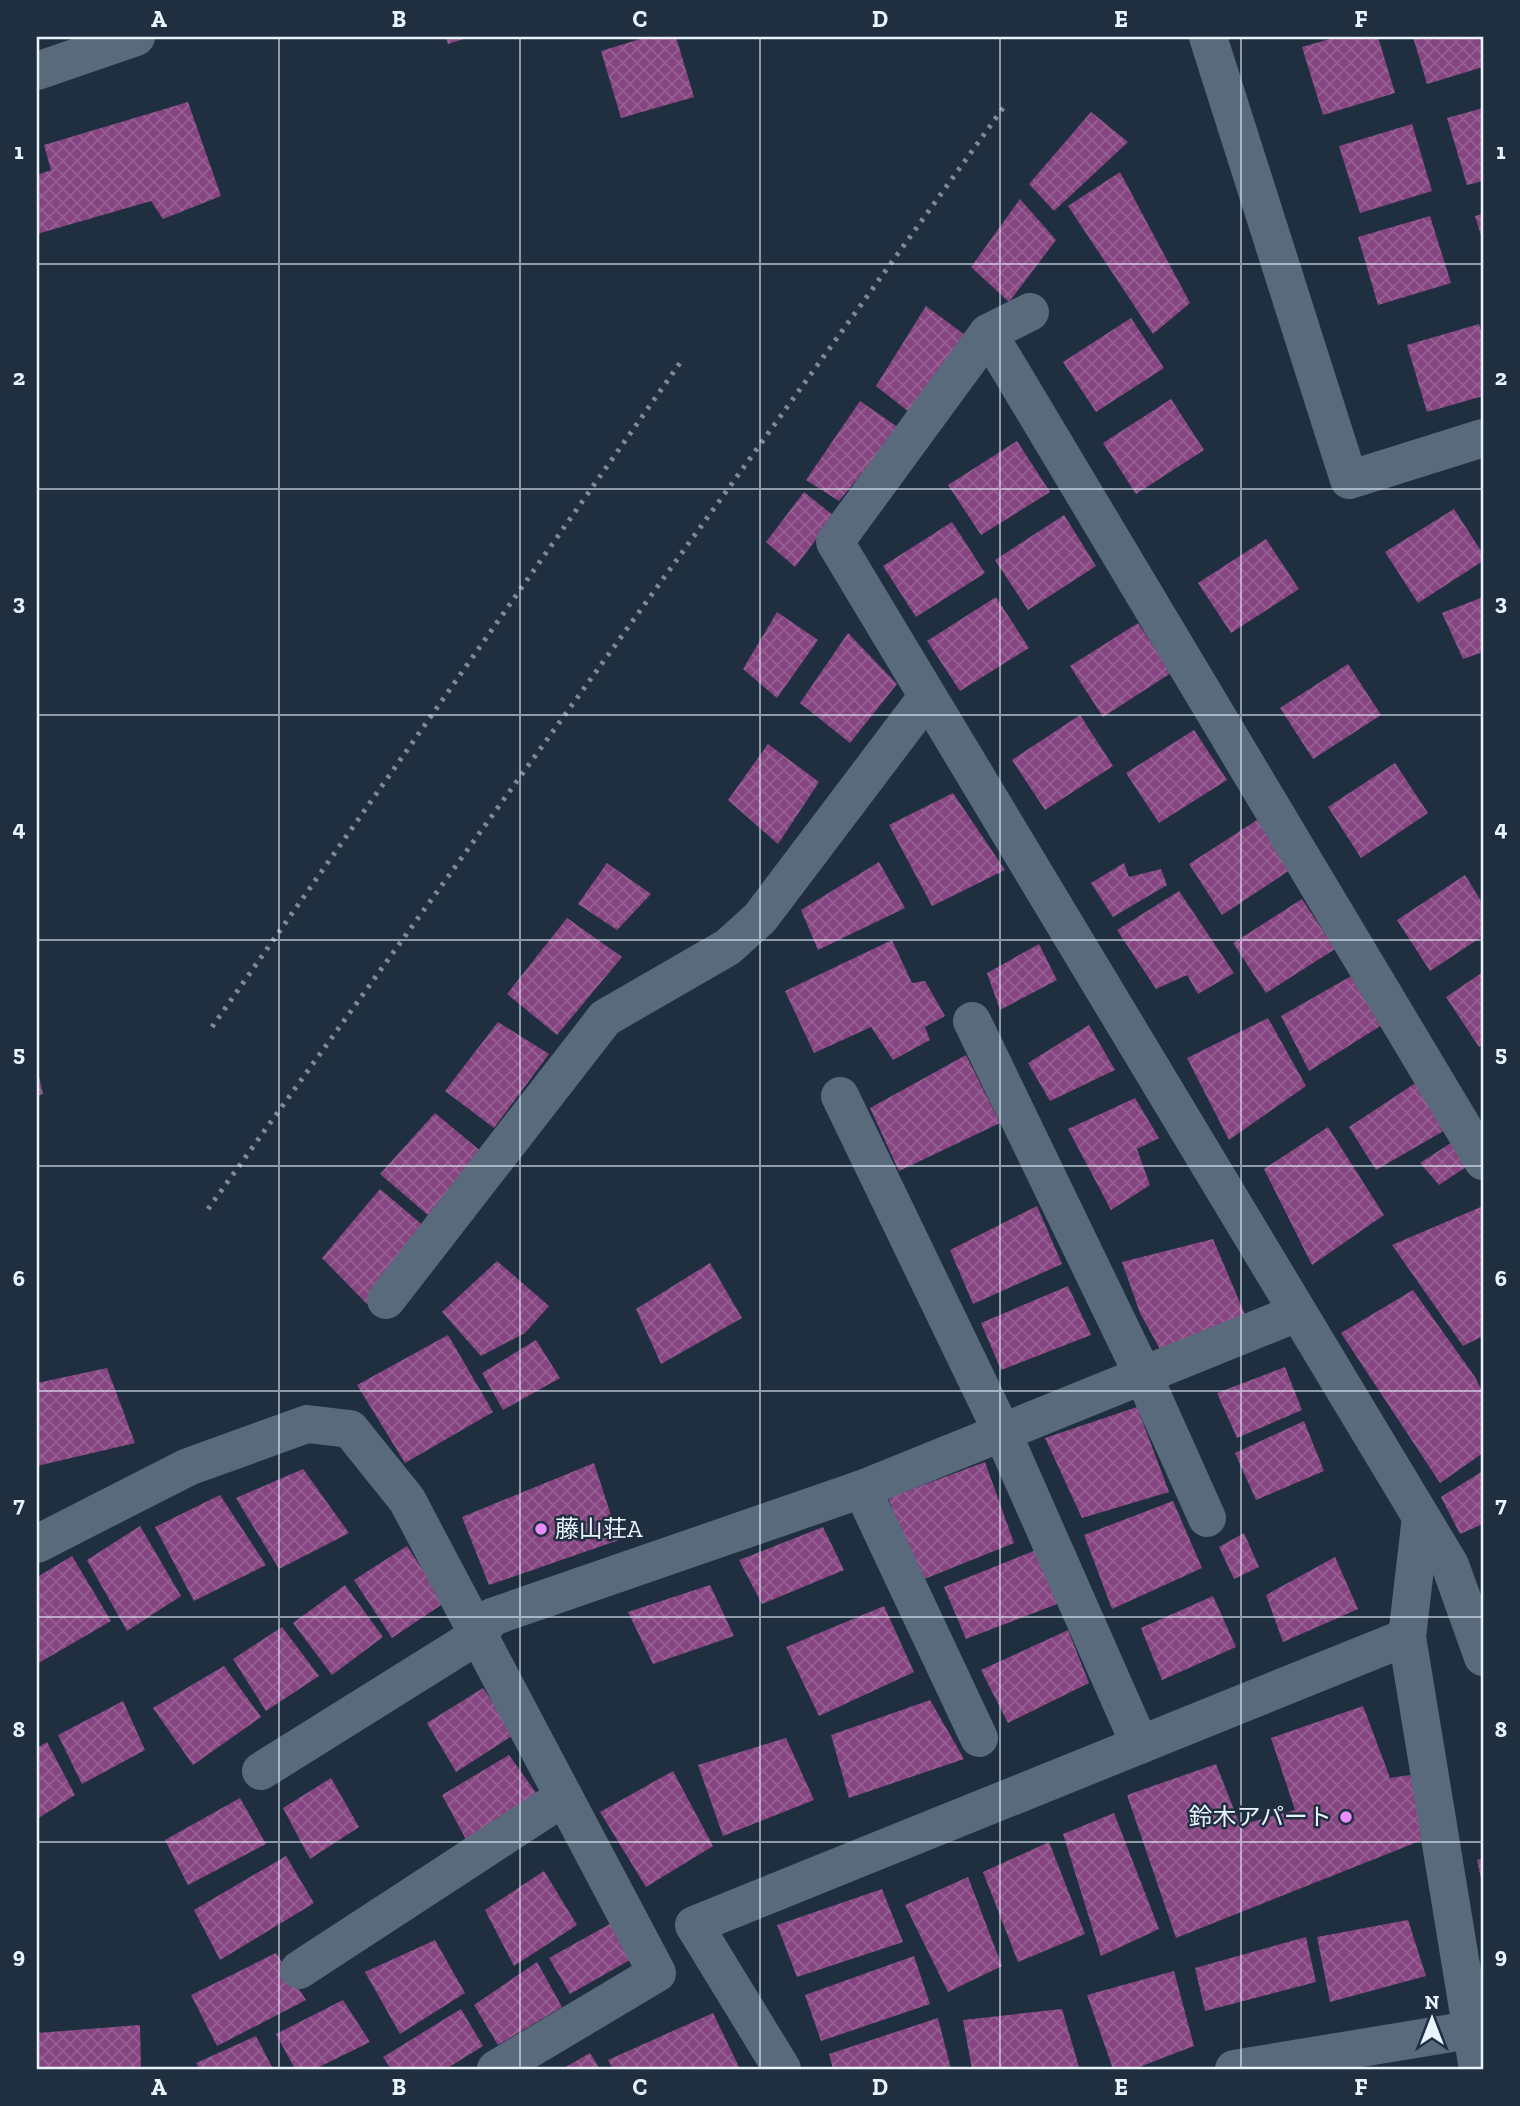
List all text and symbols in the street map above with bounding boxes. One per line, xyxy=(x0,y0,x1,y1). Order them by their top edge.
text: A xyxy=(151,5,167,33)
text: B xyxy=(392,5,406,33)
text: C xyxy=(633,5,647,33)
text: D xyxy=(872,5,888,33)
text: E xyxy=(1114,5,1128,33)
text: F xyxy=(1354,5,1368,33)
text: 1 xyxy=(14,137,24,165)
text: 1 xyxy=(1496,137,1506,165)
text: 2 xyxy=(13,363,25,391)
text: 2 xyxy=(1495,363,1507,391)
text: 3 xyxy=(13,588,25,616)
text: 3 xyxy=(1495,588,1507,616)
text: 4 xyxy=(12,814,26,842)
text: 4 xyxy=(1494,814,1508,842)
text: 5 xyxy=(13,1039,25,1067)
text: 5 xyxy=(1495,1039,1507,1067)
text: 6 xyxy=(13,1264,25,1292)
text: 6 xyxy=(1495,1264,1507,1292)
text: 7 xyxy=(13,1490,25,1518)
text: 7 xyxy=(1495,1490,1507,1518)
place label: 藤山荘A xyxy=(555,1514,643,1543)
marker: 藤山荘A xyxy=(533,1521,549,1537)
text: 8 xyxy=(13,1715,25,1743)
text: 8 xyxy=(1495,1715,1507,1743)
place label: 鈴木アパート xyxy=(1188,1802,1332,1831)
marker: 鈴木アパート xyxy=(1338,1809,1354,1825)
text: 9 xyxy=(13,1941,25,1969)
text: 9 xyxy=(1495,1941,1507,1969)
north arrow xyxy=(1398,1983,1468,2054)
text: N xyxy=(1425,1991,1439,2014)
text: A xyxy=(151,2073,167,2101)
text: B xyxy=(392,2073,406,2101)
text: C xyxy=(633,2073,647,2101)
text: D xyxy=(872,2073,888,2101)
text: E xyxy=(1114,2073,1128,2101)
text: F xyxy=(1354,2073,1368,2101)

